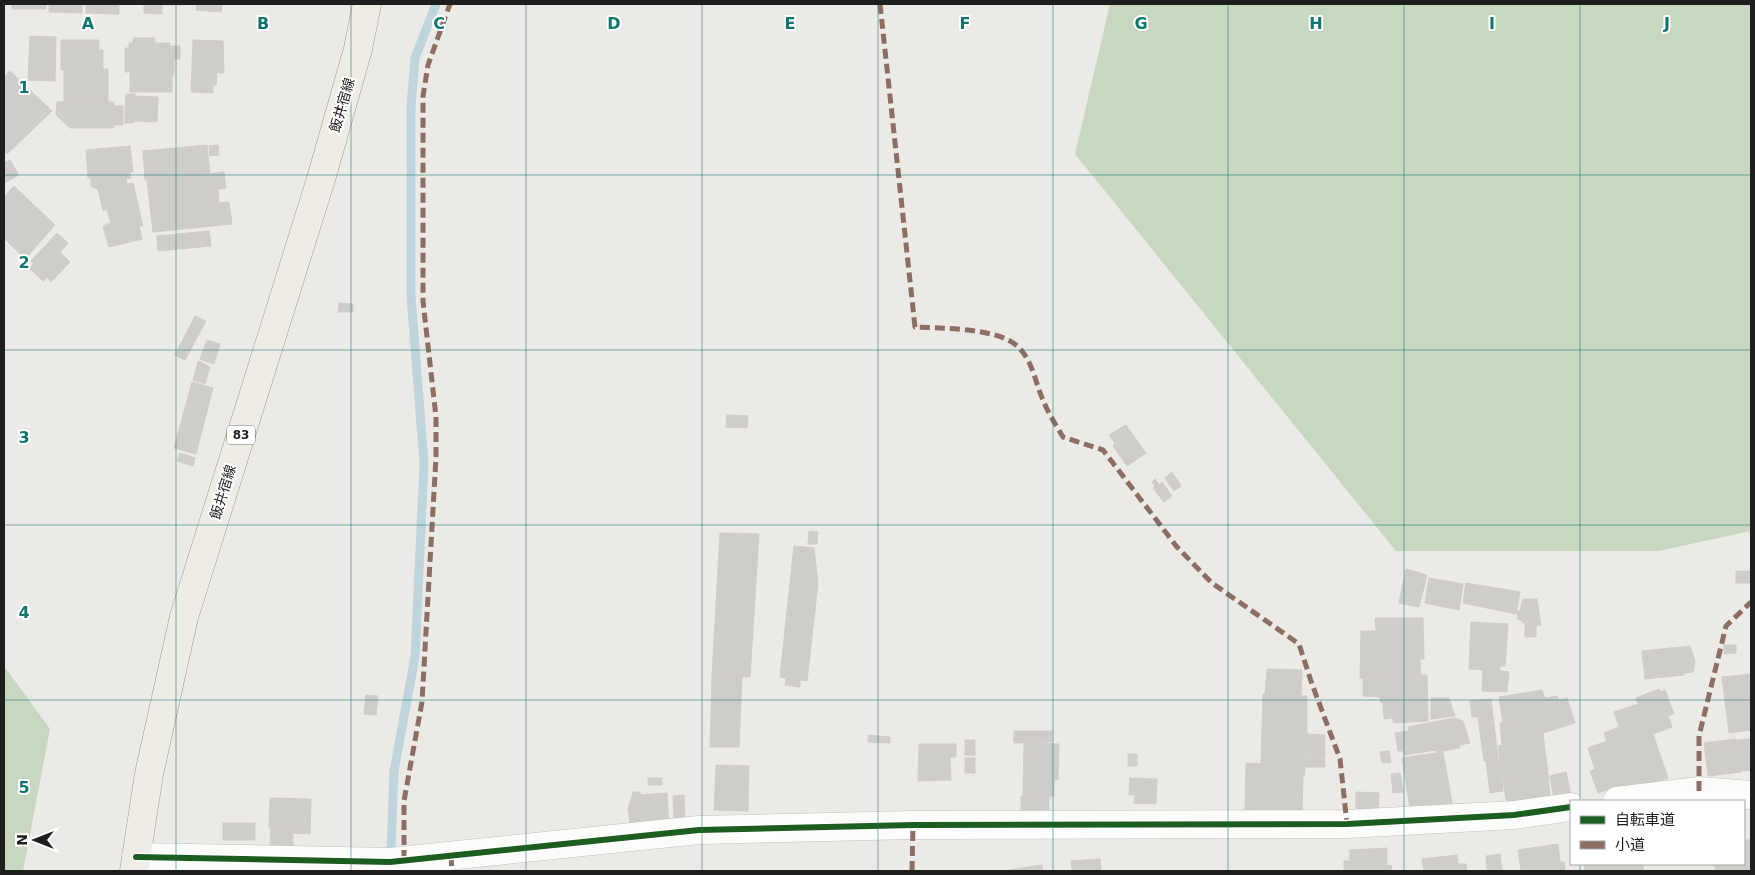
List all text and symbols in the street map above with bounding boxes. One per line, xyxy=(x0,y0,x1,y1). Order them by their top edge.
text: A xyxy=(82,14,95,33)
text: B xyxy=(257,14,269,33)
text: C xyxy=(433,14,445,33)
text: D xyxy=(607,14,621,33)
text: E xyxy=(785,14,795,33)
text: F xyxy=(960,14,970,33)
text: G xyxy=(1134,14,1148,33)
text: H xyxy=(1309,14,1323,33)
text: I xyxy=(1489,14,1495,33)
text: J xyxy=(1663,14,1670,33)
street label: 飯井宿線 xyxy=(327,76,357,134)
text: 1 xyxy=(18,78,30,97)
text: 2 xyxy=(18,253,30,272)
road number: 83 xyxy=(227,426,255,444)
text: 3 xyxy=(18,428,30,447)
street label: 飯井宿線 xyxy=(207,463,239,521)
text: 4 xyxy=(18,603,30,622)
text: 5 xyxy=(18,778,30,797)
legend xyxy=(1570,800,1745,865)
text: 自転車道 xyxy=(1615,811,1675,829)
north arrow xyxy=(10,815,60,865)
text: N xyxy=(14,834,30,846)
text: 小道 xyxy=(1615,836,1645,854)

